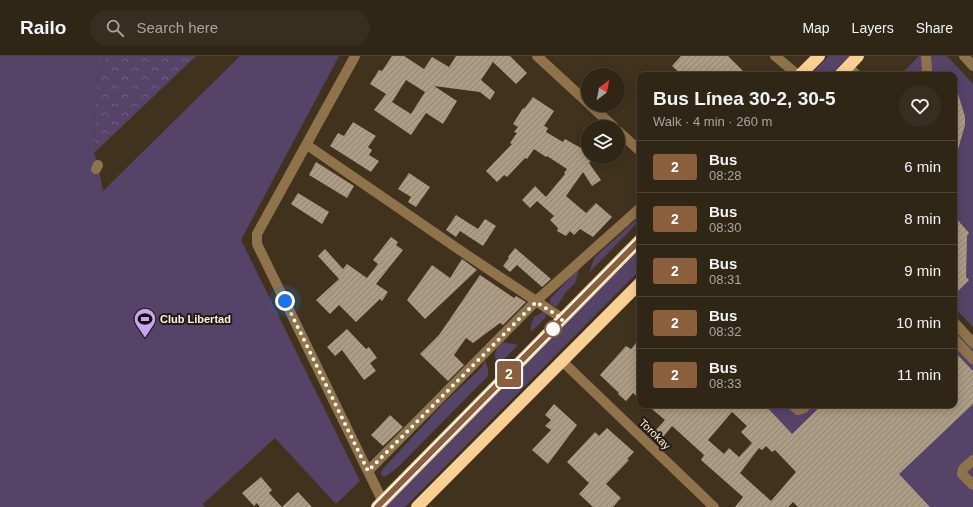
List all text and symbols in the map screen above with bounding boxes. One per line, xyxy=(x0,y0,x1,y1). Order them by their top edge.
search box xyxy=(90,10,370,46)
text: Railo xyxy=(20,17,66,38)
icon: search xyxy=(104,17,126,39)
text: Search here xyxy=(136,19,218,36)
text: Map xyxy=(802,20,830,36)
text: Layers xyxy=(852,20,894,36)
text: Share xyxy=(916,20,953,36)
north arrow xyxy=(581,68,625,112)
map controls xyxy=(581,68,625,164)
button: heart xyxy=(899,85,941,127)
text: Bus Línea 30-2, 30-5 xyxy=(653,88,836,109)
text: Walk · 4 min · 260 m xyxy=(653,114,772,129)
button: layers xyxy=(581,120,625,164)
text: Bus xyxy=(709,151,737,168)
text: 6 min xyxy=(904,158,941,175)
text: 2 xyxy=(671,159,679,175)
text: 08:28 xyxy=(709,168,742,183)
text: Bus xyxy=(709,203,737,220)
text: 8 min xyxy=(904,210,941,227)
text: 2 xyxy=(671,211,679,227)
text: 08:30 xyxy=(709,220,742,235)
text: Bus xyxy=(709,255,737,272)
text: 9 min xyxy=(904,262,941,279)
text: 2 xyxy=(671,263,679,279)
text: 08:31 xyxy=(709,272,742,287)
your location xyxy=(275,291,295,311)
sports icon: Club Libertad xyxy=(132,306,158,339)
text: Bus xyxy=(709,307,737,324)
place label: Club Libertad xyxy=(160,313,231,325)
text: 10 min xyxy=(896,314,941,331)
text: 2 xyxy=(671,315,679,331)
unlabelled marker xyxy=(544,320,562,338)
text: 08:32 xyxy=(709,324,742,339)
text: Bus xyxy=(709,359,737,376)
line badge: 2 xyxy=(496,361,522,387)
text: 2 xyxy=(505,366,513,382)
text: 11 min xyxy=(897,366,941,383)
text: 2 xyxy=(671,367,679,383)
text: 08:33 xyxy=(709,376,742,391)
street label: Torokay xyxy=(637,416,673,452)

